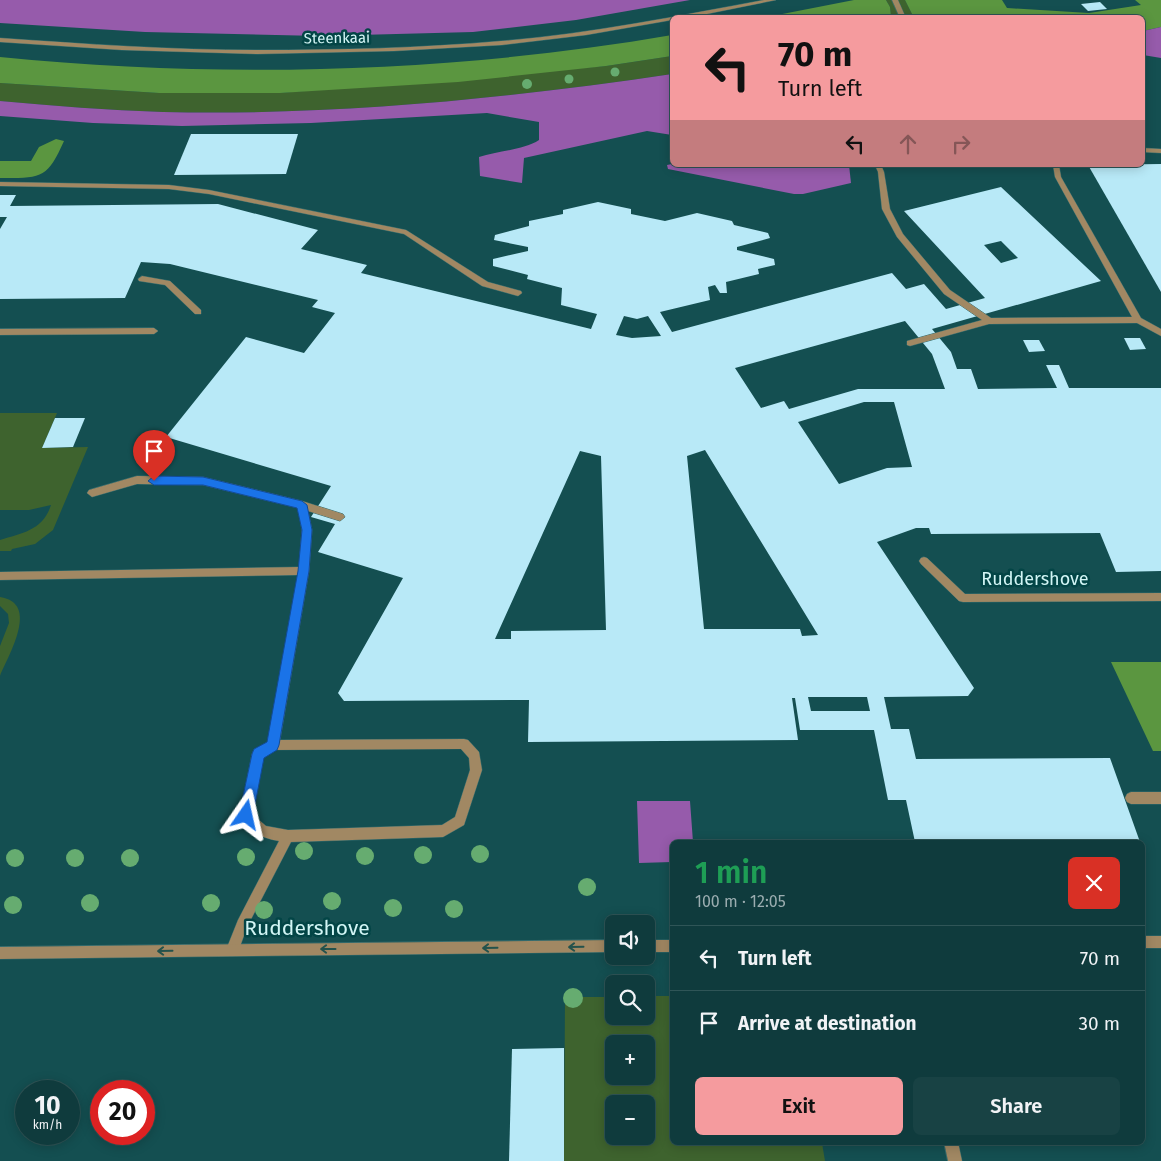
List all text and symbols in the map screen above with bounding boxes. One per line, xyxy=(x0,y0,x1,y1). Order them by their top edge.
street label: Steenkaai xyxy=(304,28,370,48)
text: 70 m xyxy=(778,33,852,75)
icon: left xyxy=(695,35,760,100)
text: Turn left xyxy=(778,75,862,102)
icon: left xyxy=(841,130,869,158)
icon: ahead xyxy=(894,130,922,158)
icon: right xyxy=(947,130,975,158)
pin xyxy=(133,430,175,481)
icon: arrive xyxy=(140,437,168,465)
street label: Ruddershove xyxy=(981,568,1089,590)
position arrow xyxy=(219,788,271,840)
text: 1 min xyxy=(695,855,767,891)
button: close xyxy=(1068,857,1120,909)
text: 100 m · 12:05 xyxy=(695,892,786,911)
street label: Ruddershove xyxy=(244,915,370,941)
map controls xyxy=(605,915,655,1145)
button: sound xyxy=(605,915,655,965)
one-way arrow xyxy=(569,942,585,951)
one-way arrow xyxy=(483,943,499,953)
one-way arrow xyxy=(320,944,336,954)
icon: left xyxy=(695,944,723,972)
one-way arrow xyxy=(158,946,174,956)
text: Turn left xyxy=(738,947,812,970)
text: 70 m xyxy=(1080,947,1120,970)
button: search xyxy=(605,975,655,1025)
icon: arrive xyxy=(695,1009,723,1037)
text: Arrive at destination xyxy=(738,1012,917,1035)
text: 30 m xyxy=(1079,1012,1120,1035)
button: + xyxy=(605,1035,655,1085)
button: Exit xyxy=(695,1077,903,1135)
button: Share xyxy=(913,1077,1120,1135)
speed limit sign: 20 xyxy=(90,1080,155,1145)
text: 10 xyxy=(34,1091,61,1121)
button: − xyxy=(605,1095,655,1145)
text: km/h xyxy=(33,1118,62,1132)

